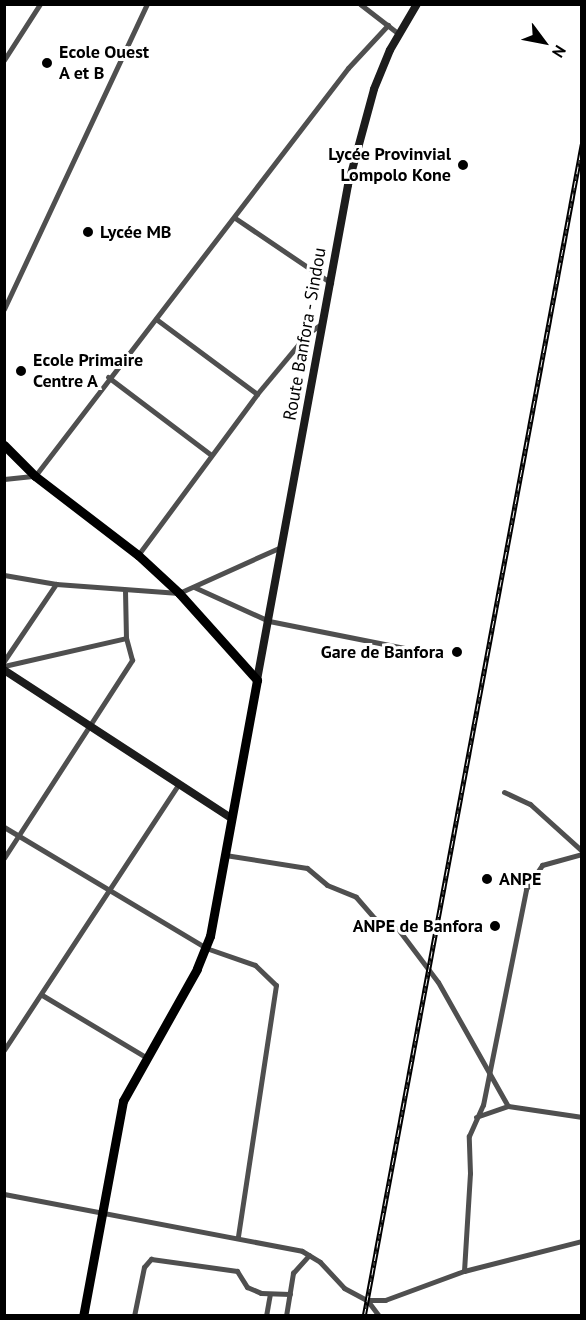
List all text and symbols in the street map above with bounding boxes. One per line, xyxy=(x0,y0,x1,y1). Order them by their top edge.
north arrow xyxy=(514,12,574,72)
place label: Ecole Ouest A et B xyxy=(59,42,149,84)
text: N xyxy=(548,42,571,61)
marker: Ecole Ouest A et B xyxy=(40,56,54,70)
place label: Lycée Provinvial Lompolo Kone xyxy=(328,144,451,186)
marker: Lycée Provinvial Lompolo Kone xyxy=(456,158,470,172)
place label: Lycée MB xyxy=(100,221,171,243)
marker: Lycée MB xyxy=(81,225,95,239)
street label: Route Banfora - Sindou xyxy=(279,245,331,423)
place label: Ecole Primaire Centre A xyxy=(33,350,143,392)
marker: Ecole Primaire Centre A xyxy=(14,364,28,378)
place label: Gare de Banfora xyxy=(321,641,444,663)
marker: Gare de Banfora xyxy=(448,643,466,661)
place label: ANPE xyxy=(499,868,541,890)
marker: ANPE xyxy=(480,872,494,886)
place label: ANPE de Banfora xyxy=(353,915,483,937)
marker: ANPE de Banfora xyxy=(488,919,502,933)

